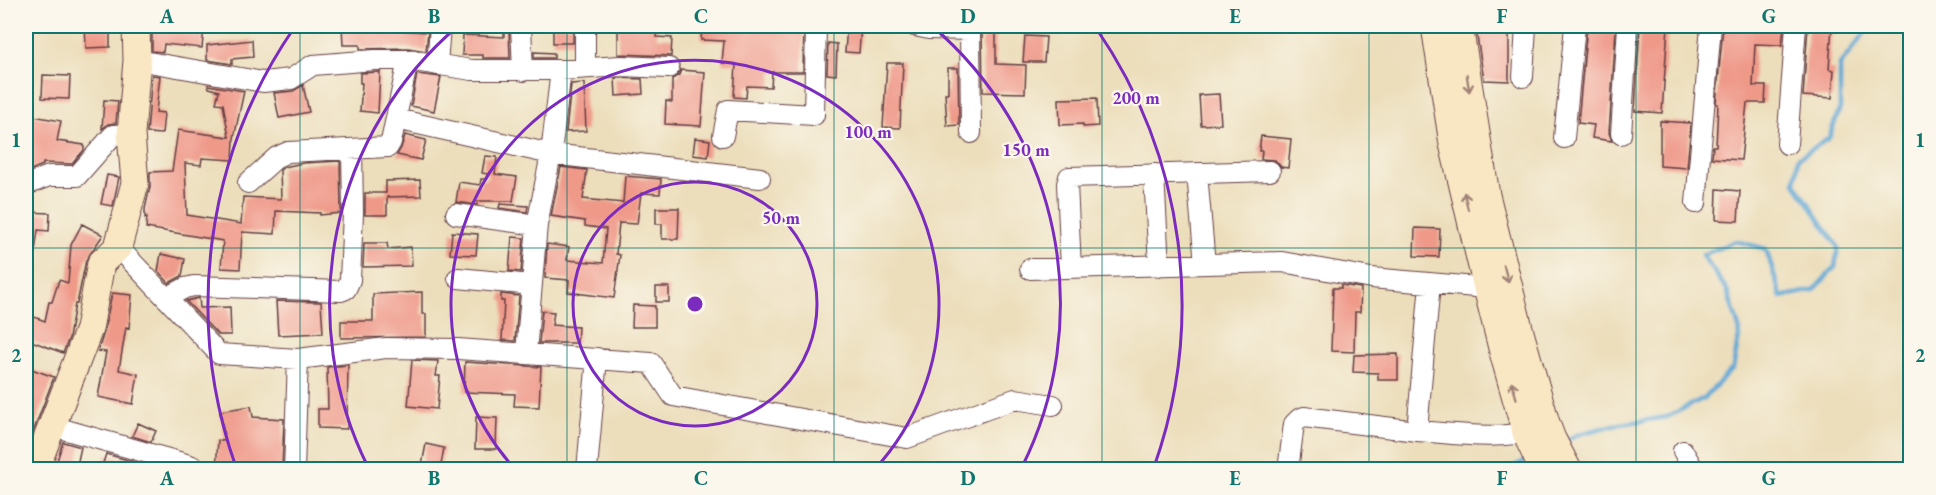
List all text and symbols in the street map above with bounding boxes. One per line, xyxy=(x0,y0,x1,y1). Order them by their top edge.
text: A xyxy=(159,3,175,29)
text: B xyxy=(428,3,440,29)
text: C xyxy=(694,3,708,29)
text: D xyxy=(960,3,976,29)
text: E xyxy=(1229,3,1241,29)
text: F xyxy=(1497,3,1508,29)
text: G xyxy=(1762,3,1776,29)
one-way arrow xyxy=(1463,73,1474,93)
text: 200 m xyxy=(1112,86,1160,109)
text: 100 m xyxy=(844,120,892,143)
text: 1 xyxy=(11,127,21,153)
text: 1 xyxy=(1915,127,1925,153)
text: 150 m xyxy=(1002,138,1050,161)
one-way arrow xyxy=(1459,191,1471,210)
text: 50 m xyxy=(762,206,800,229)
one-way arrow xyxy=(1500,265,1512,284)
centre of rings xyxy=(685,294,705,314)
text: 2 xyxy=(11,342,22,368)
text: 2 xyxy=(1915,342,1926,368)
one-way arrow xyxy=(1508,380,1519,399)
text: A xyxy=(159,465,175,491)
text: B xyxy=(428,465,440,491)
text: C xyxy=(694,465,708,491)
text: D xyxy=(960,465,976,491)
text: E xyxy=(1229,465,1241,491)
text: F xyxy=(1497,465,1508,491)
text: G xyxy=(1762,465,1776,491)

